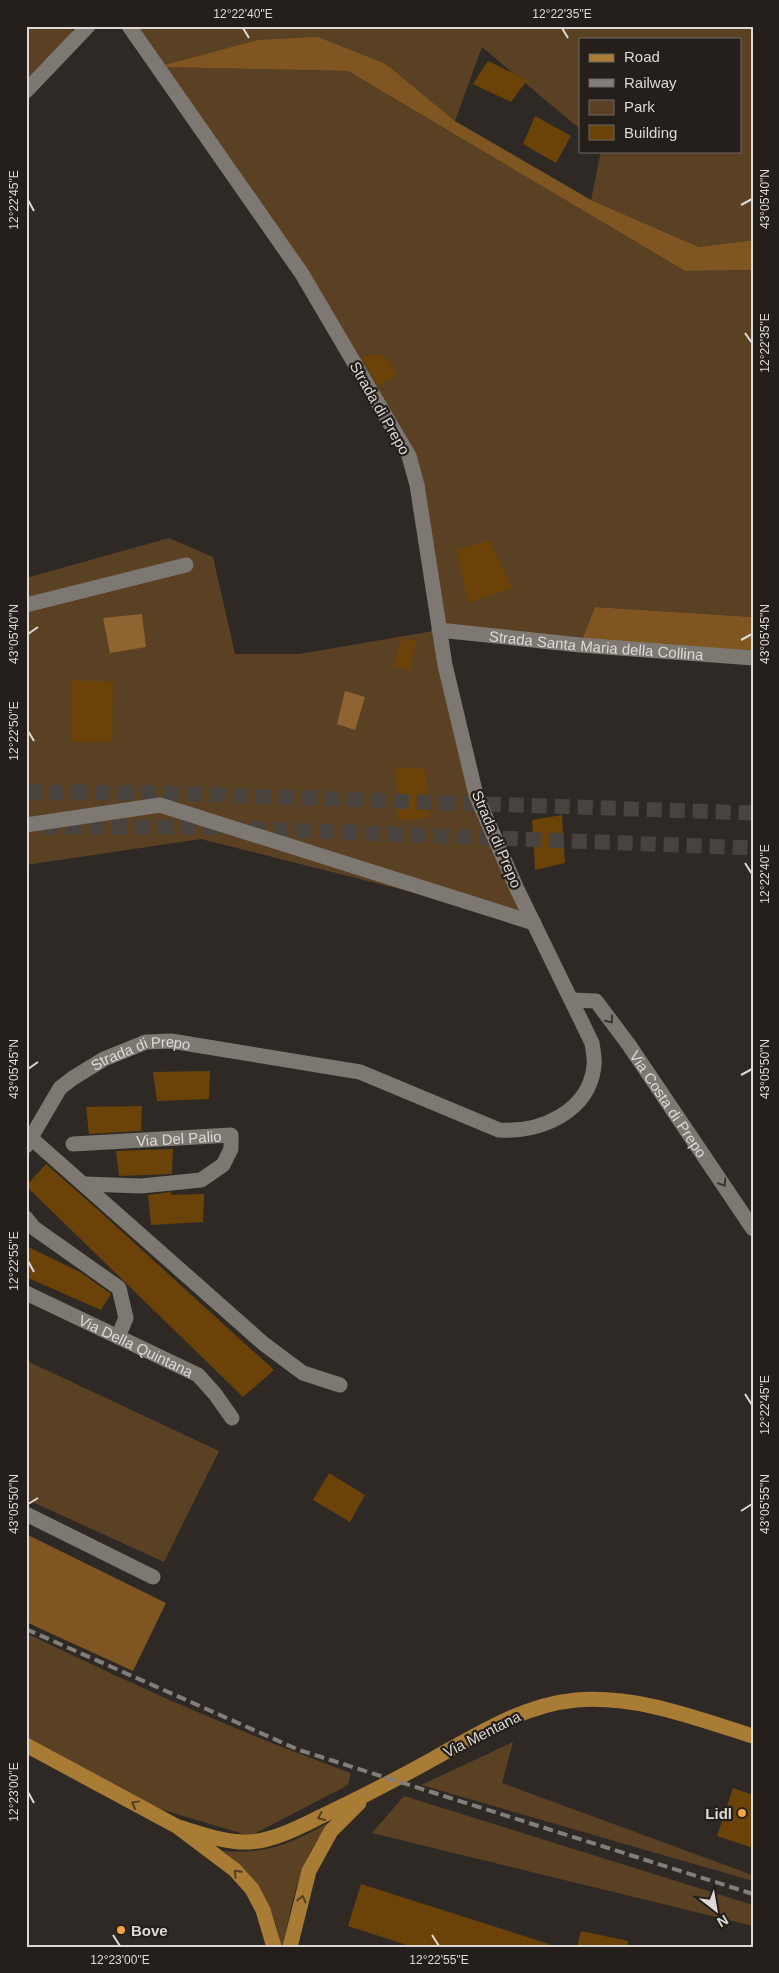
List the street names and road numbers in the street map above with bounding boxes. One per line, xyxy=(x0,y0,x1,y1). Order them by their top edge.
street label: Strada di Prepo xyxy=(347,359,413,457)
street label: Strada Santa Maria della Collina xyxy=(488,627,705,663)
street label: Strada di Prepo xyxy=(469,788,525,890)
street label: Strada di Prepo xyxy=(88,1032,192,1074)
street label: Via Costa di Prepo xyxy=(627,1047,711,1160)
street label: Via Del Palio xyxy=(136,1127,222,1149)
street label: Via Della Quintana xyxy=(76,1311,197,1380)
street label: Via Mentana xyxy=(441,1707,524,1761)

